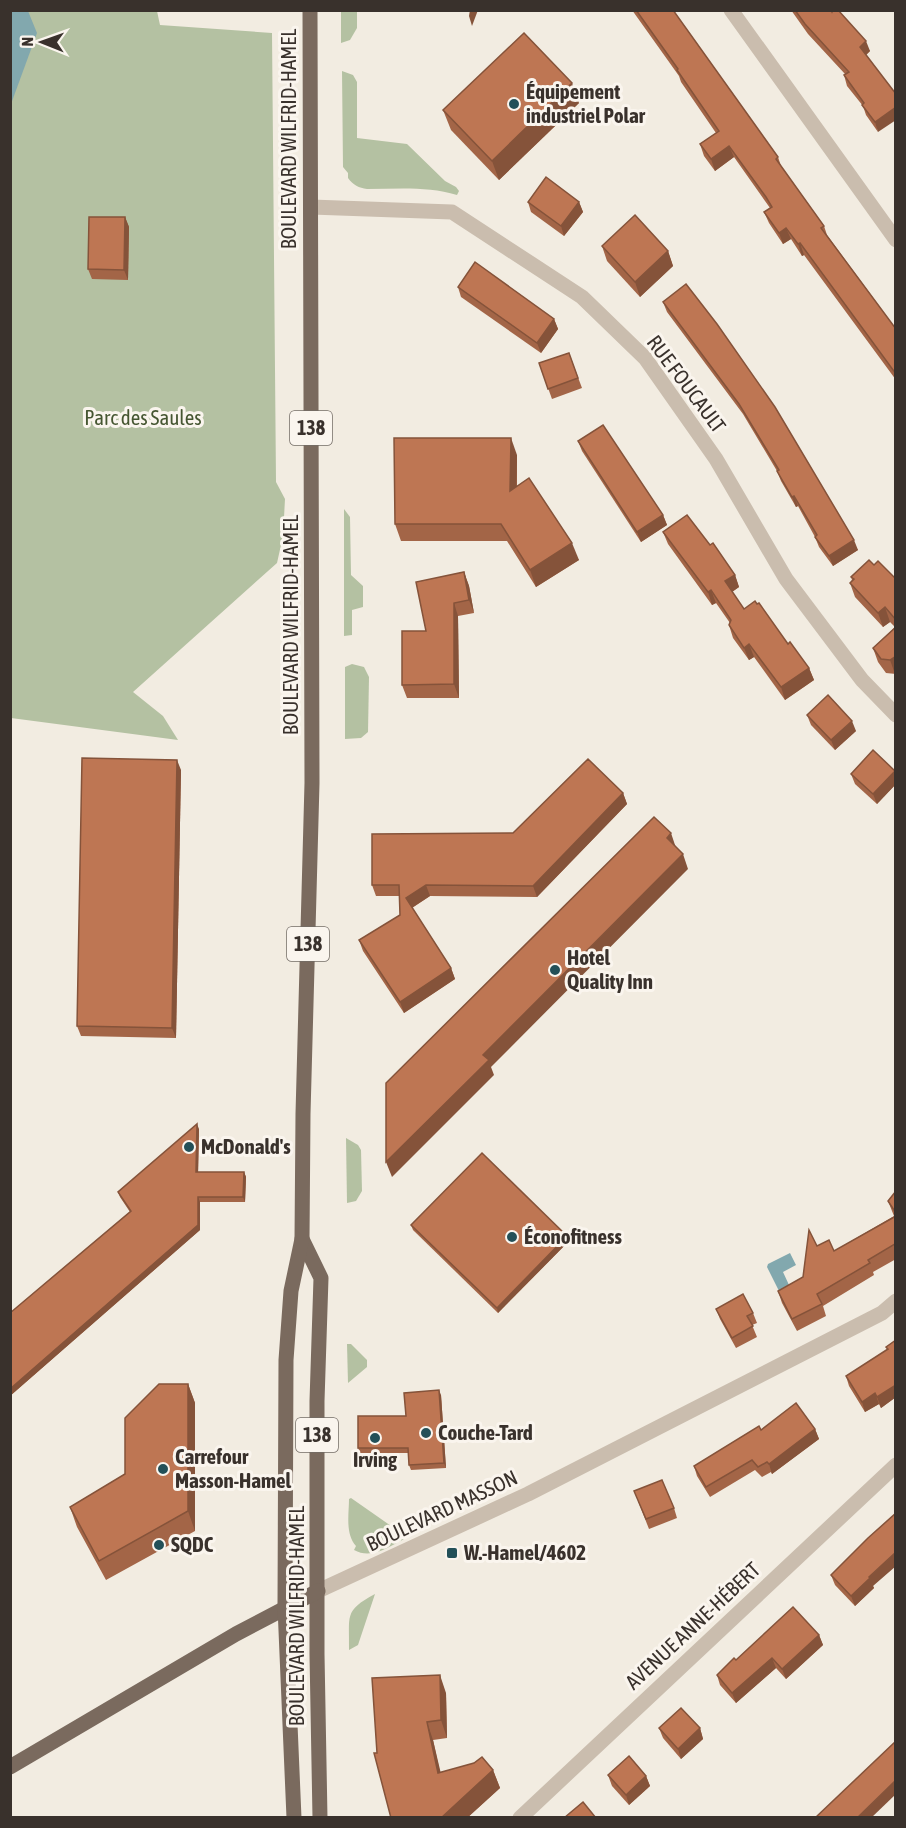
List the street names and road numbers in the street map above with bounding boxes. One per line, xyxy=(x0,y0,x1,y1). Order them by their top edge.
street label: BOULEVARD WILFRID-HAMEL xyxy=(276,29,300,249)
street label: RUE FOUCAULT xyxy=(642,330,731,437)
road number: 138 xyxy=(290,411,332,445)
street label: BOULEVARD WILFRID-HAMEL xyxy=(278,515,302,735)
road number: 138 xyxy=(287,927,329,961)
road number: 138 xyxy=(296,1418,338,1452)
street label: BOULEVARD MASSON xyxy=(362,1465,521,1556)
street label: BOULEVARD WILFRID-HAMEL xyxy=(284,1506,308,1726)
street label: AVENUE ANNE-HÉBERT xyxy=(620,1557,764,1694)

